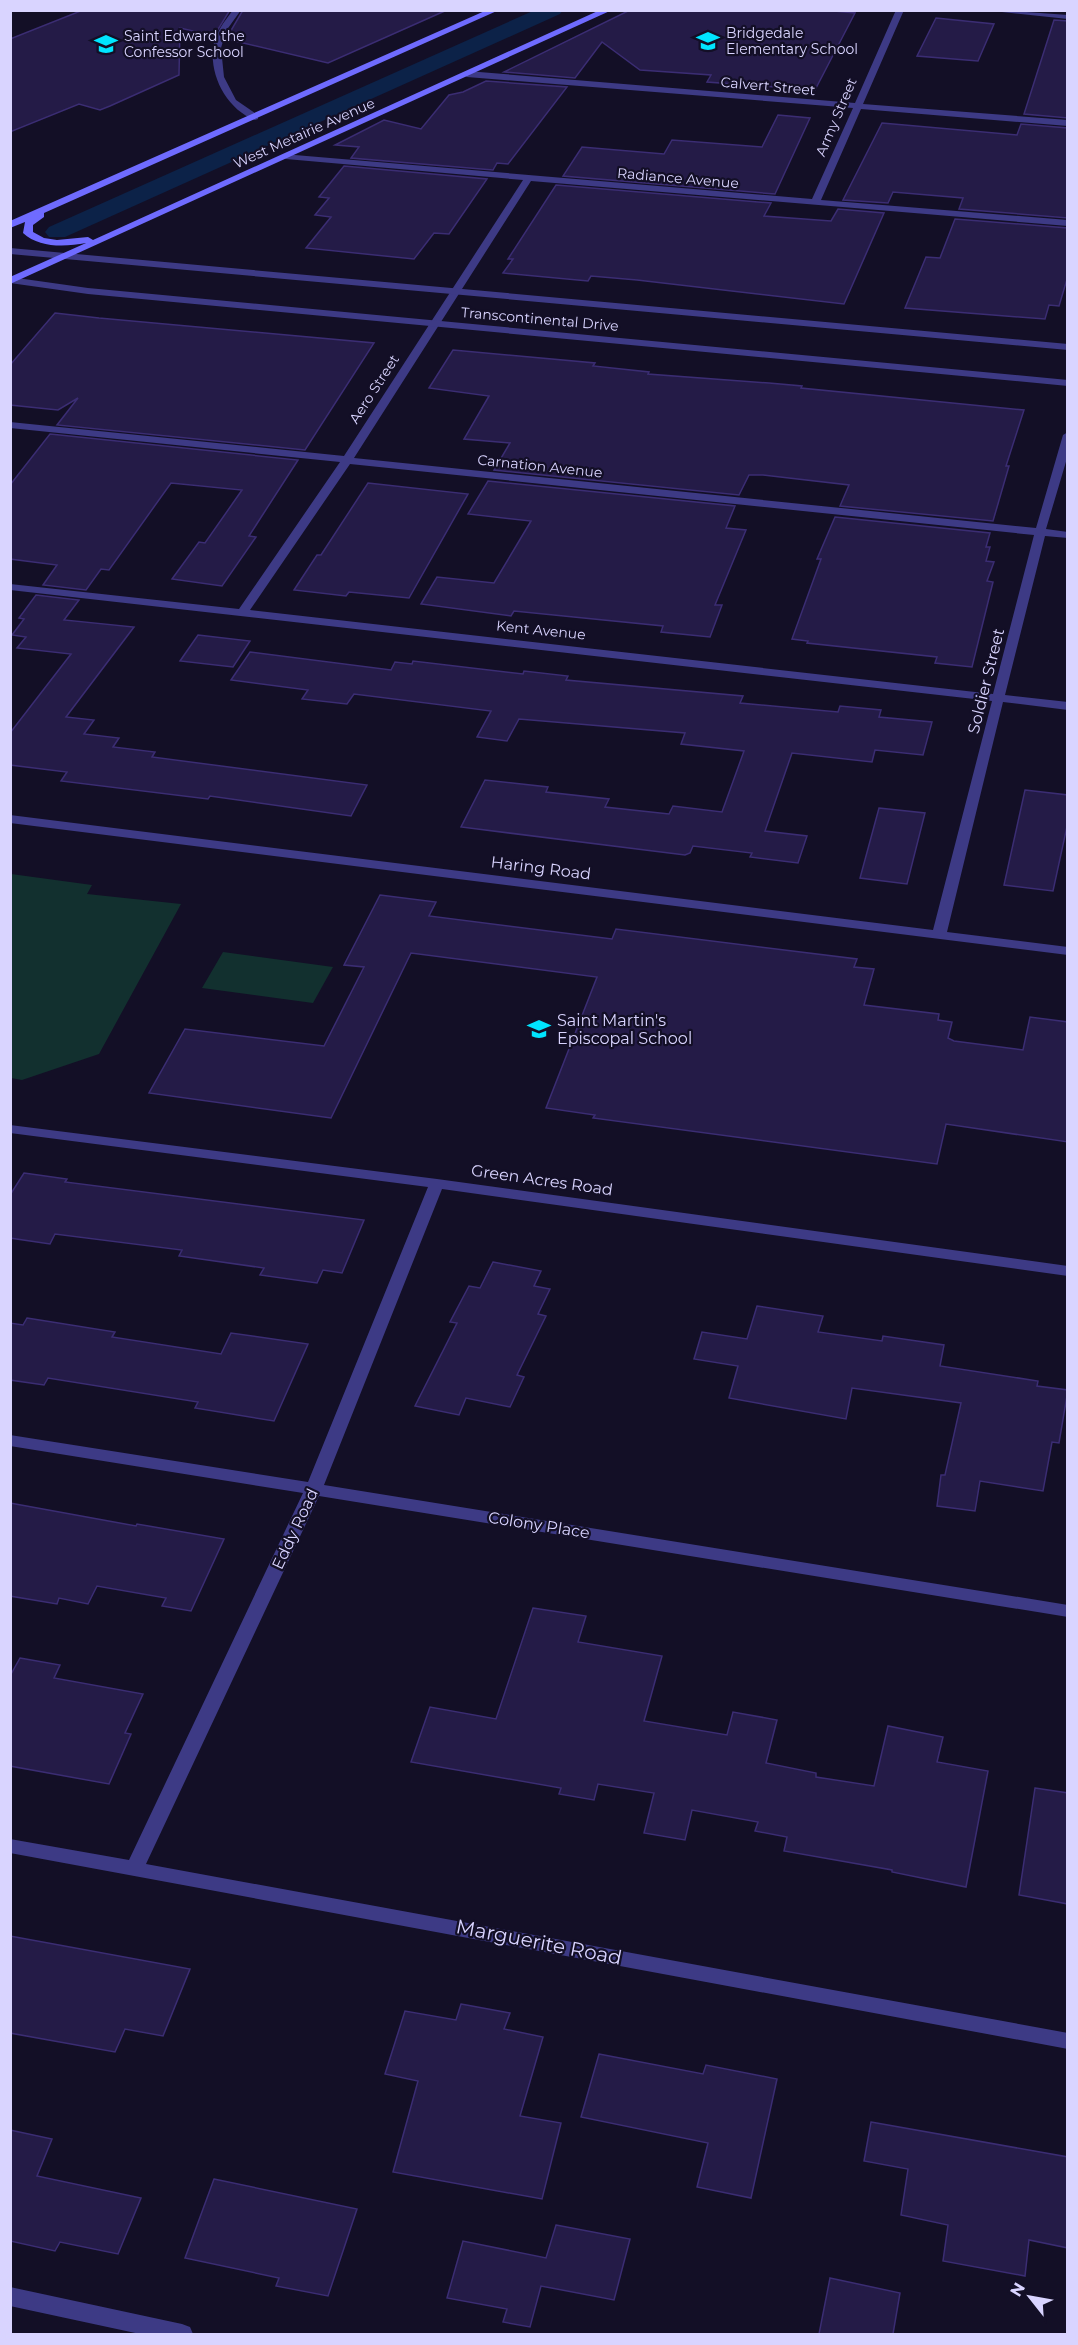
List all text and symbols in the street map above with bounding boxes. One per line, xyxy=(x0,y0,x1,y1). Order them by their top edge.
place label: Bridgedale Elementary School xyxy=(726,24,858,58)
place label: Saint Edward the Confessor School xyxy=(124,27,245,61)
school or university icon: Bridgedale Elementary School xyxy=(695,28,721,54)
school or university icon: Saint Edward the Confessor School xyxy=(93,31,119,57)
street label: Calvert Street xyxy=(720,73,817,99)
street label: Army Street xyxy=(811,75,861,159)
street label: West Metairie Avenue xyxy=(230,94,378,172)
street label: Radiance Avenue xyxy=(616,164,740,192)
street label: Transcontinental Drive xyxy=(460,303,620,335)
street label: Aero Street xyxy=(345,351,403,427)
street label: Carnation Avenue xyxy=(477,450,603,482)
street label: Kent Avenue xyxy=(495,616,587,644)
street label: Soldier Street xyxy=(964,626,1008,736)
street label: Haring Road xyxy=(490,852,592,884)
place label: Saint Martin's Episcopal School xyxy=(557,1011,692,1048)
school or university icon: Saint Martin's Episcopal School xyxy=(526,1016,552,1042)
street label: Green Acres Road xyxy=(470,1161,614,1199)
street label: Eddy Road xyxy=(268,1486,322,1572)
street label: Colony Place xyxy=(487,1508,591,1542)
street label: Marguerite Road xyxy=(454,1914,624,1970)
north arrow xyxy=(1000,2267,1060,2327)
text: N xyxy=(1006,2279,1029,2300)

